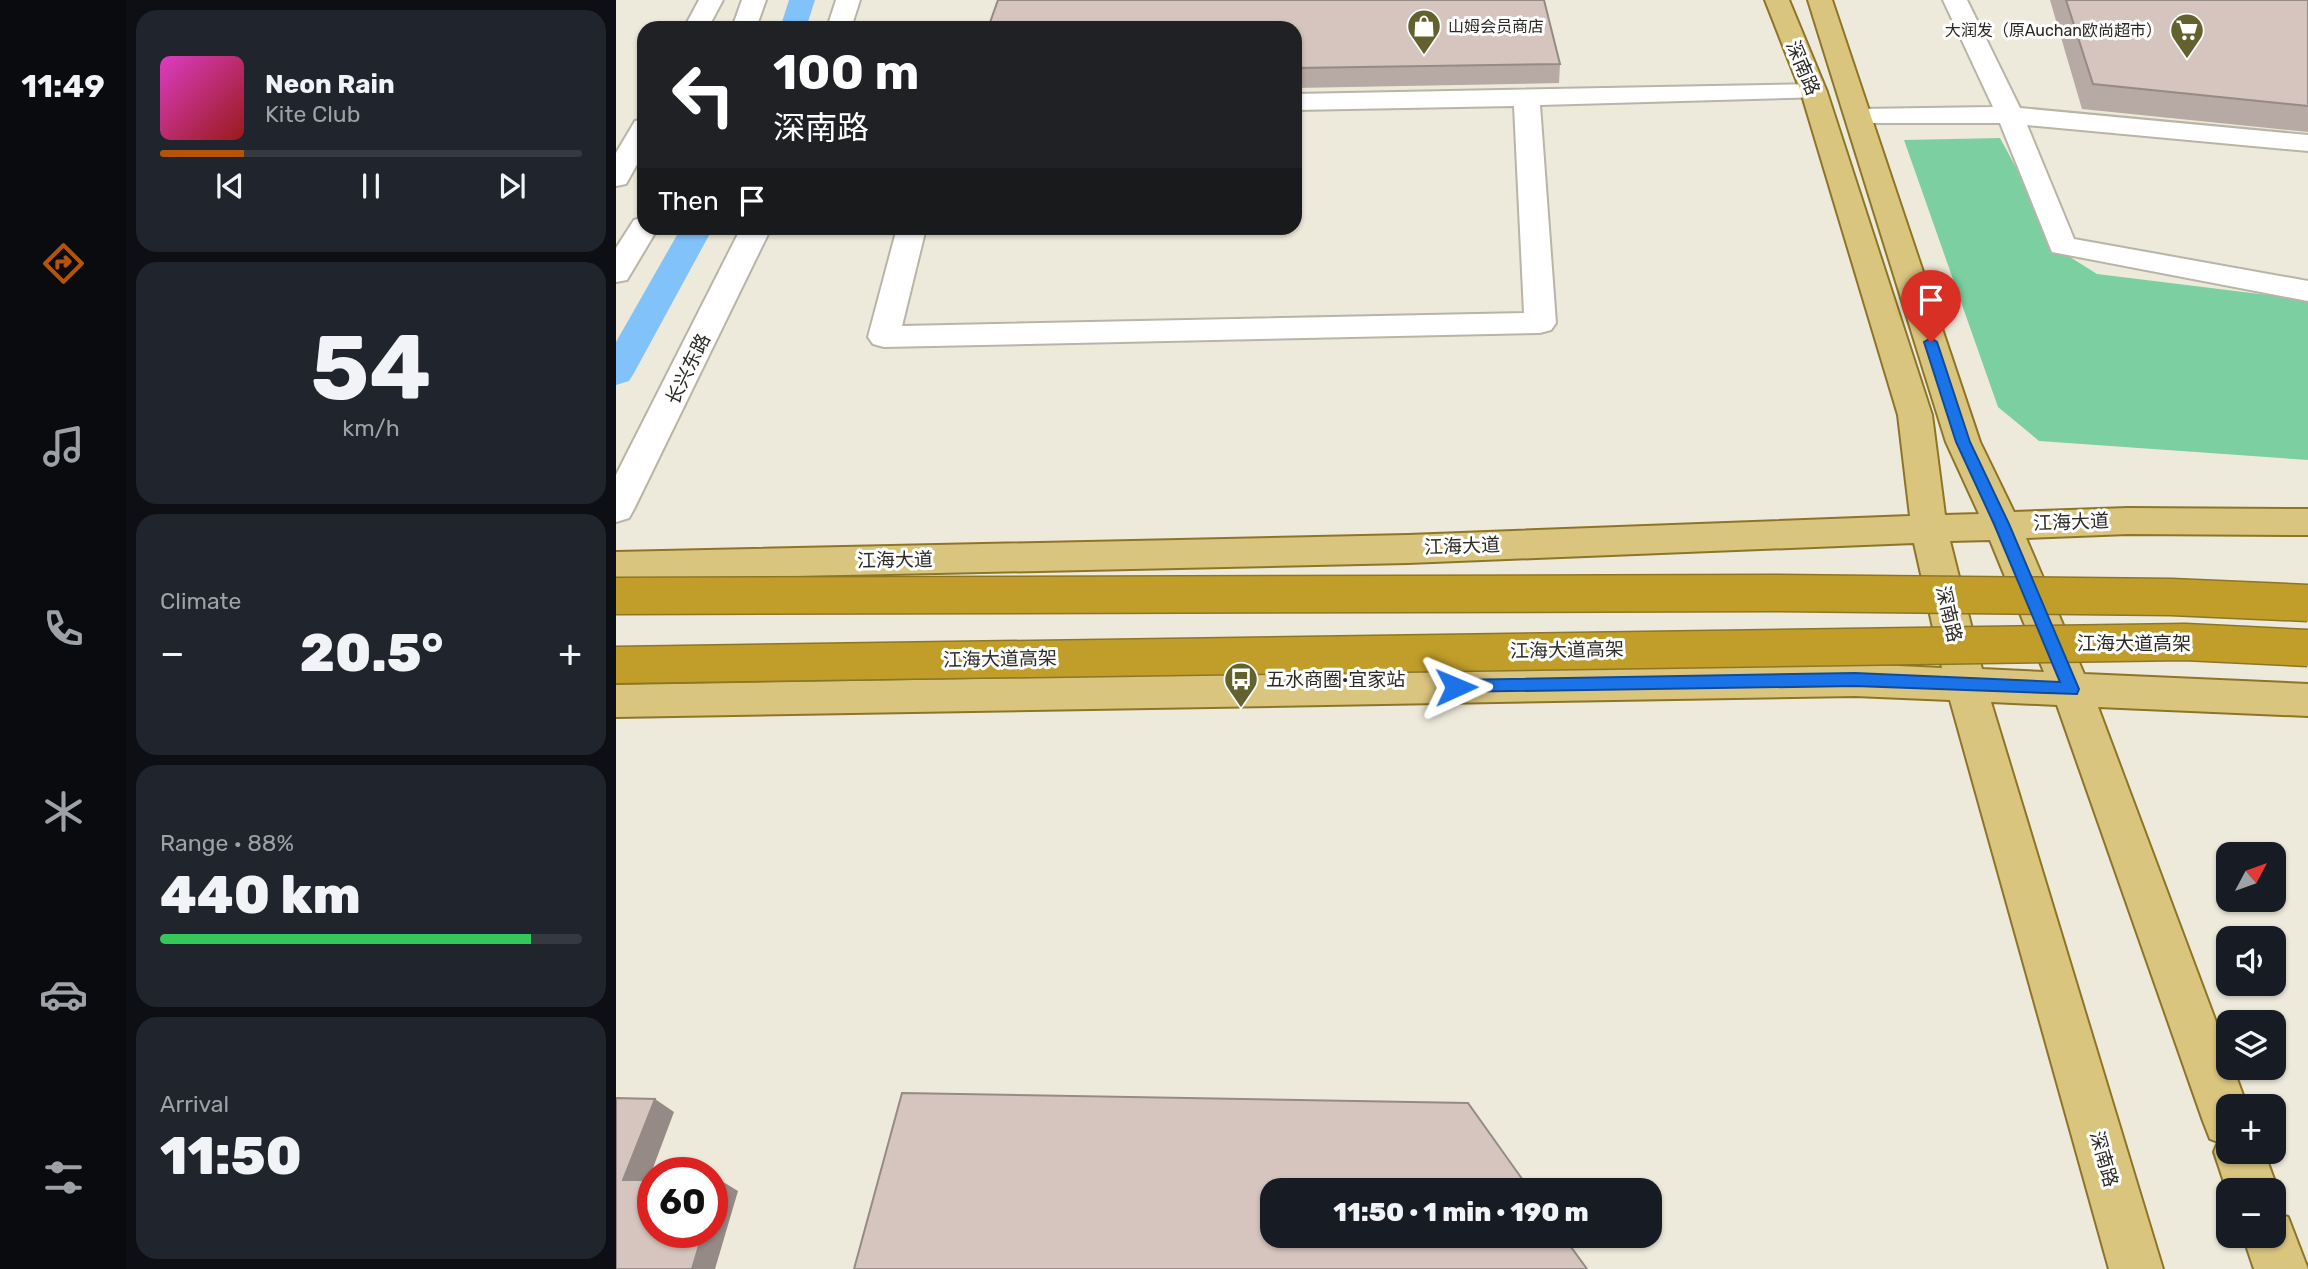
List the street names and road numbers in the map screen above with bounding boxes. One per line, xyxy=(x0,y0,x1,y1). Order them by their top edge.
street label: 深南路 xyxy=(1781,37,1825,99)
street label: 长兴东路 xyxy=(661,330,715,408)
street label: 江海大道 xyxy=(2033,509,2109,535)
street label: 江海大道 xyxy=(1424,533,1500,559)
street label: 江海大道 xyxy=(857,548,933,572)
street label: 深南路 xyxy=(1931,584,1967,644)
street label: 江海大道高架 xyxy=(2077,632,2191,655)
street label: 江海大道高架 xyxy=(1510,638,1624,662)
street label: 江海大道高架 xyxy=(943,647,1057,671)
street label: 深南路 xyxy=(2085,1128,2123,1190)

